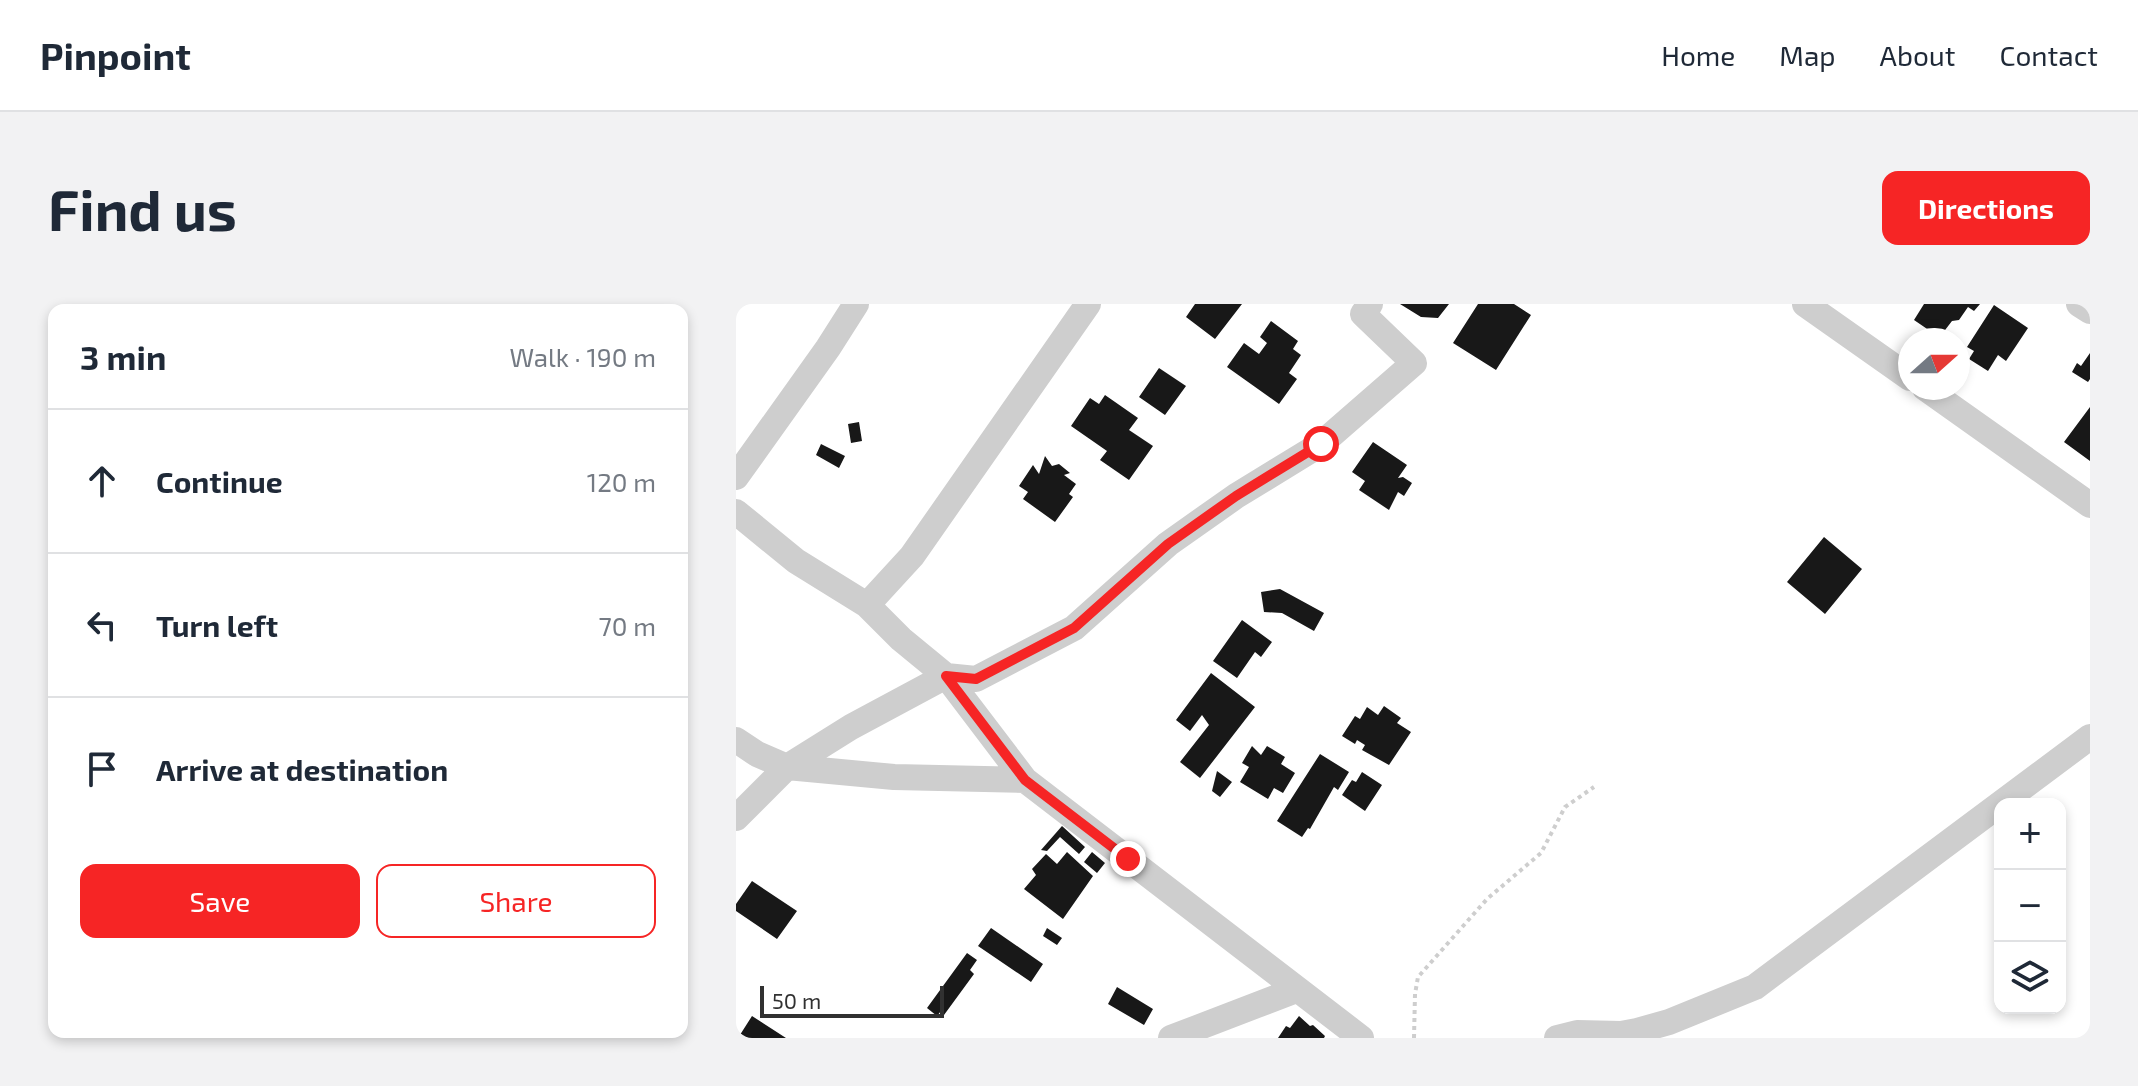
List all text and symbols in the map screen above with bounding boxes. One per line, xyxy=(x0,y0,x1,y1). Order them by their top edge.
text: Pinpoint xyxy=(40,32,191,78)
text: Home xyxy=(1661,38,1735,72)
text: Map xyxy=(1779,38,1836,72)
text: About xyxy=(1880,38,1955,72)
text: Contact xyxy=(1999,38,2098,72)
button: Directions xyxy=(1882,171,2090,245)
text: Find us xyxy=(48,175,237,242)
north arrow xyxy=(1898,328,1970,400)
text: 3 min xyxy=(80,336,166,377)
text: Walk · 190 m xyxy=(509,341,656,372)
route start xyxy=(1303,426,1339,462)
icon: ahead xyxy=(80,459,124,503)
text: Continue xyxy=(156,463,283,499)
text: 120 m xyxy=(587,466,656,497)
icon: left xyxy=(80,603,124,647)
text: Turn left xyxy=(156,607,278,643)
text: 70 m xyxy=(598,610,656,641)
icon: arrive xyxy=(80,747,124,791)
text: Arrive at destination xyxy=(156,751,448,787)
map controls xyxy=(1994,798,2066,1014)
button: + xyxy=(1994,798,2066,870)
route end xyxy=(1110,841,1146,877)
button: Save xyxy=(80,864,360,938)
button: Share xyxy=(376,864,656,938)
button: − xyxy=(1994,870,2066,942)
button: layers xyxy=(1994,942,2066,1014)
scale bar xyxy=(760,982,944,1018)
text: 50 m xyxy=(772,987,821,1013)

